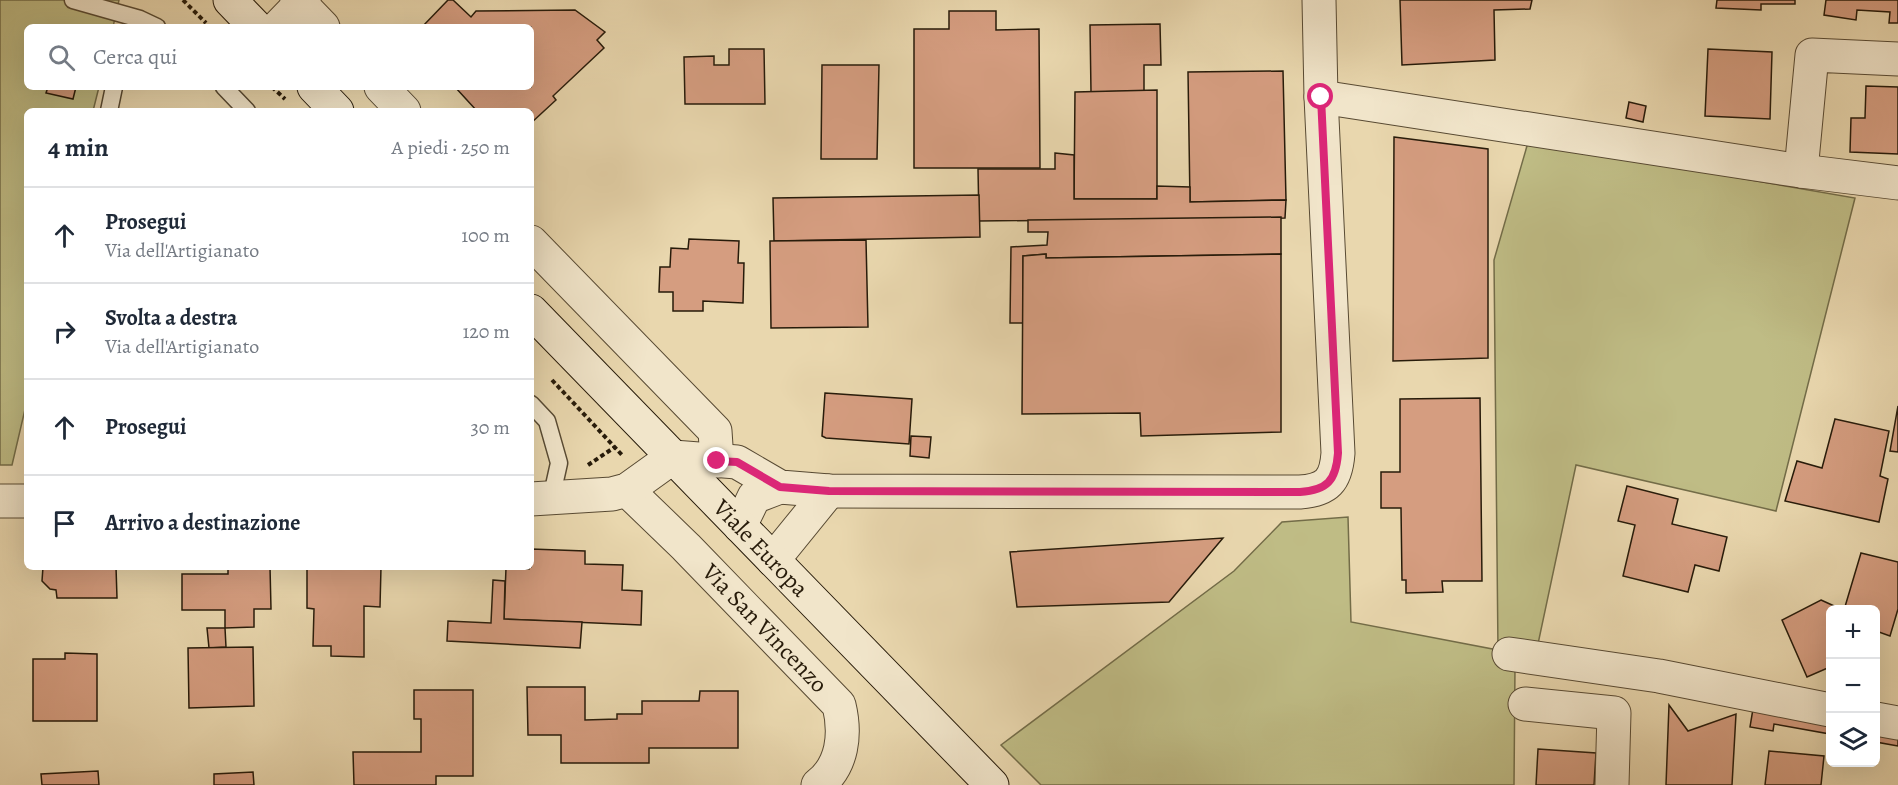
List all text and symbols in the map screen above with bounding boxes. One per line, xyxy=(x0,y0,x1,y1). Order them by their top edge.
search box xyxy=(24,24,534,90)
icon: search xyxy=(45,41,78,74)
text: Cerca qui xyxy=(93,42,178,72)
route start xyxy=(1307,83,1333,109)
text: 4 min xyxy=(48,130,109,165)
text: A piedi · 250 m xyxy=(392,134,510,161)
text: Prosegui xyxy=(105,207,186,237)
icon: ahead xyxy=(48,219,81,252)
text: 100 m xyxy=(461,222,510,249)
text: Via dell'Artigianato xyxy=(105,237,259,264)
text: Svolta a destra xyxy=(105,303,237,333)
icon: right xyxy=(48,315,81,348)
text: 120 m xyxy=(462,318,510,345)
text: Via dell'Artigianato xyxy=(105,333,259,360)
icon: ahead xyxy=(48,411,81,444)
text: Prosegui xyxy=(105,412,186,442)
text: 30 m xyxy=(470,414,510,441)
route end xyxy=(703,447,729,473)
street label: Viale Europa xyxy=(706,491,816,604)
icon: arrive xyxy=(48,507,81,540)
text: Arrivo a destinazione xyxy=(105,508,300,538)
street label: Via San Vincenzo xyxy=(694,556,835,700)
map controls xyxy=(1826,605,1880,767)
button: + xyxy=(1826,605,1880,659)
button: − xyxy=(1826,659,1880,713)
button: layers xyxy=(1826,713,1880,767)

